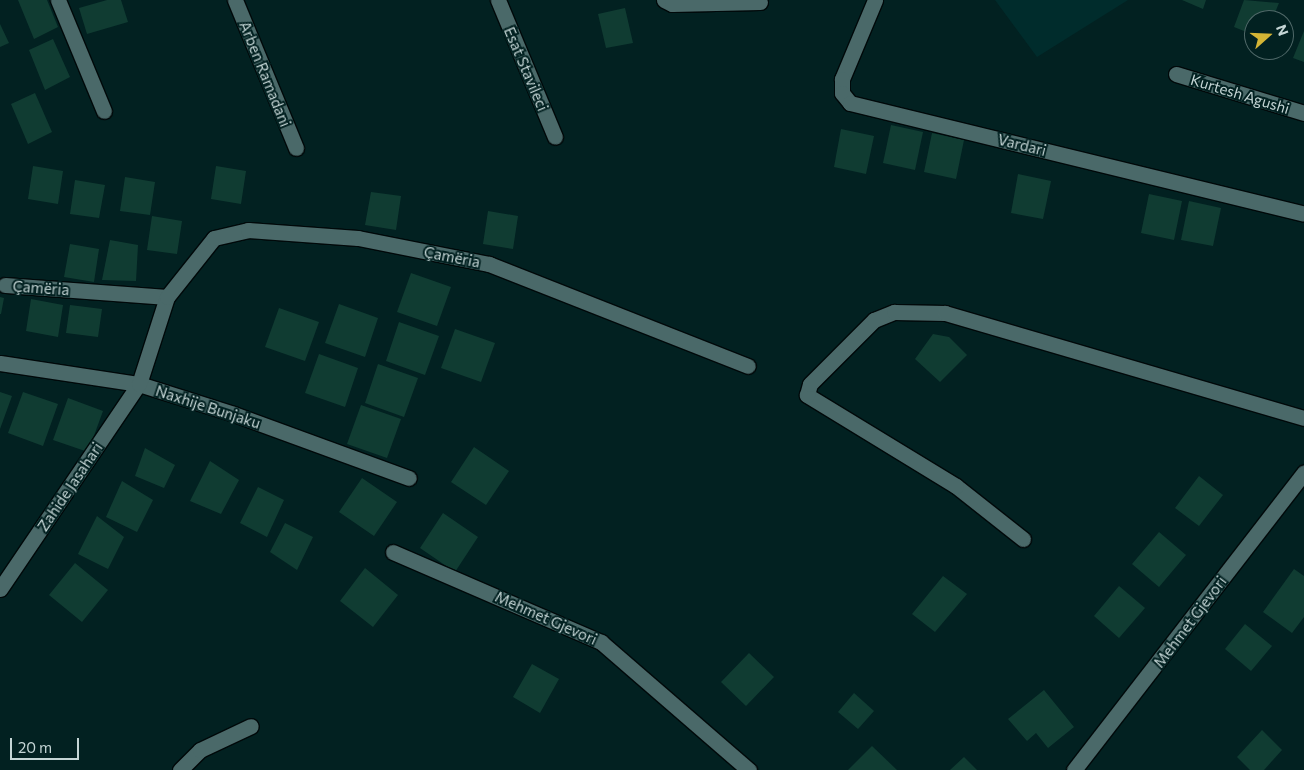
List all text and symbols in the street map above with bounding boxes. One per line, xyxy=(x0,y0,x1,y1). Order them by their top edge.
north arrow xyxy=(1244,10,1294,60)
street label: Arben Ramadani xyxy=(236,19,294,129)
text: N xyxy=(1273,22,1292,38)
street label: Esat Stavileci xyxy=(500,24,552,114)
street label: Kurtesh Agushi xyxy=(1188,70,1292,118)
street label: Vardari xyxy=(996,130,1048,160)
street label: Çamëria xyxy=(422,243,482,271)
street label: Çamëria xyxy=(12,277,70,299)
street label: Naxhije Bunjaku xyxy=(153,382,263,432)
street label: Zahide Jasahari xyxy=(34,439,106,535)
street label: Mehmet Gjevori xyxy=(1150,573,1230,671)
street label: Mehmet Gjevori xyxy=(492,588,600,648)
scale bar xyxy=(12,728,81,760)
text: 20 m xyxy=(18,738,52,756)

